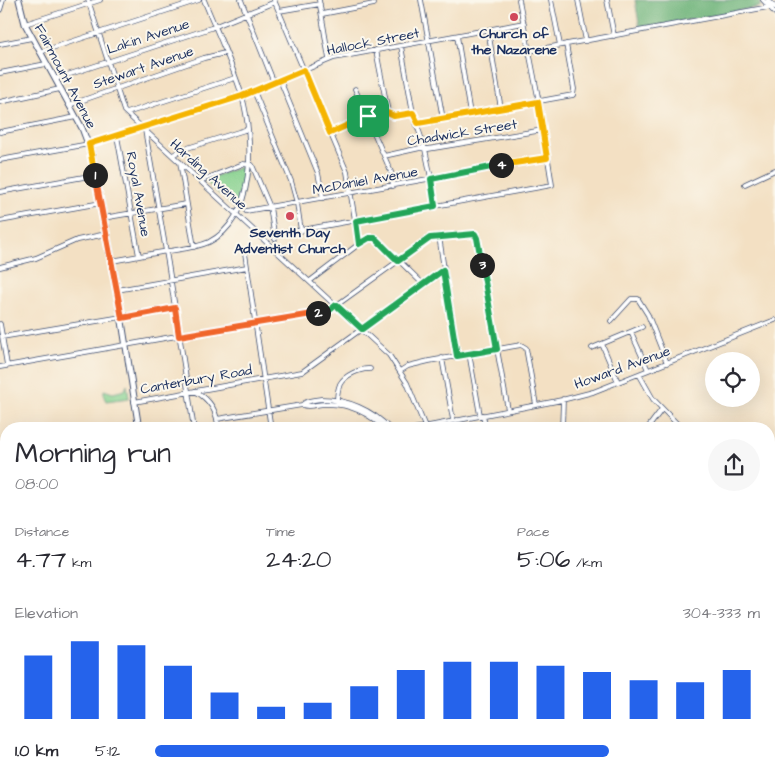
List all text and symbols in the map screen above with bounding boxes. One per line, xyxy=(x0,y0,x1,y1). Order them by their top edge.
marker: Church of the Nazarene xyxy=(508,11,520,23)
street label: Lakin Avenue xyxy=(104,14,193,60)
street label: Fairmount Avenue xyxy=(29,20,101,133)
street label: Hallock Street xyxy=(325,23,422,61)
place label: Church of the Nazarene xyxy=(470,24,557,60)
street label: Stewart Avenue xyxy=(90,41,197,95)
pin xyxy=(347,95,389,137)
icon: arrive xyxy=(354,102,382,130)
street label: Chadwick Street xyxy=(406,114,519,152)
street label: Harding Avenue xyxy=(165,135,252,215)
street label: Royal Avenue xyxy=(121,150,155,239)
pin: 4 xyxy=(488,152,514,178)
text: 4 xyxy=(497,155,506,175)
pin: 1 xyxy=(82,162,108,188)
street label: McDaniel Avenue xyxy=(311,162,420,200)
text: 1 xyxy=(95,165,96,185)
marker: Seventh Day Adventist Church xyxy=(284,210,296,222)
place label: Seventh Day Adventist Church xyxy=(234,223,347,259)
pin: 3 xyxy=(470,252,494,278)
text: 3 xyxy=(479,255,486,275)
pin: 2 xyxy=(306,300,330,326)
text: 2 xyxy=(314,303,323,323)
street label: Howard Avenue xyxy=(572,341,674,395)
map controls xyxy=(705,352,760,407)
button: locate xyxy=(705,352,760,407)
street label: Canterbury Road xyxy=(139,360,254,400)
text: Morning run xyxy=(15,434,171,473)
button: share xyxy=(708,439,760,491)
text: 08:00 xyxy=(15,473,58,495)
text: Distance xyxy=(15,522,69,542)
text: Time xyxy=(266,522,295,542)
text: Pace xyxy=(517,522,549,542)
text: 4.77 xyxy=(15,542,66,577)
text: 24:20 xyxy=(266,542,332,577)
text: 5:06 xyxy=(517,542,570,577)
text: km xyxy=(66,553,91,573)
text: /km xyxy=(570,553,602,573)
text: Elevation xyxy=(15,602,78,624)
text: 304–333 m xyxy=(683,602,760,624)
text: 1.0 km xyxy=(15,740,58,762)
text: 5:12 xyxy=(95,740,120,762)

